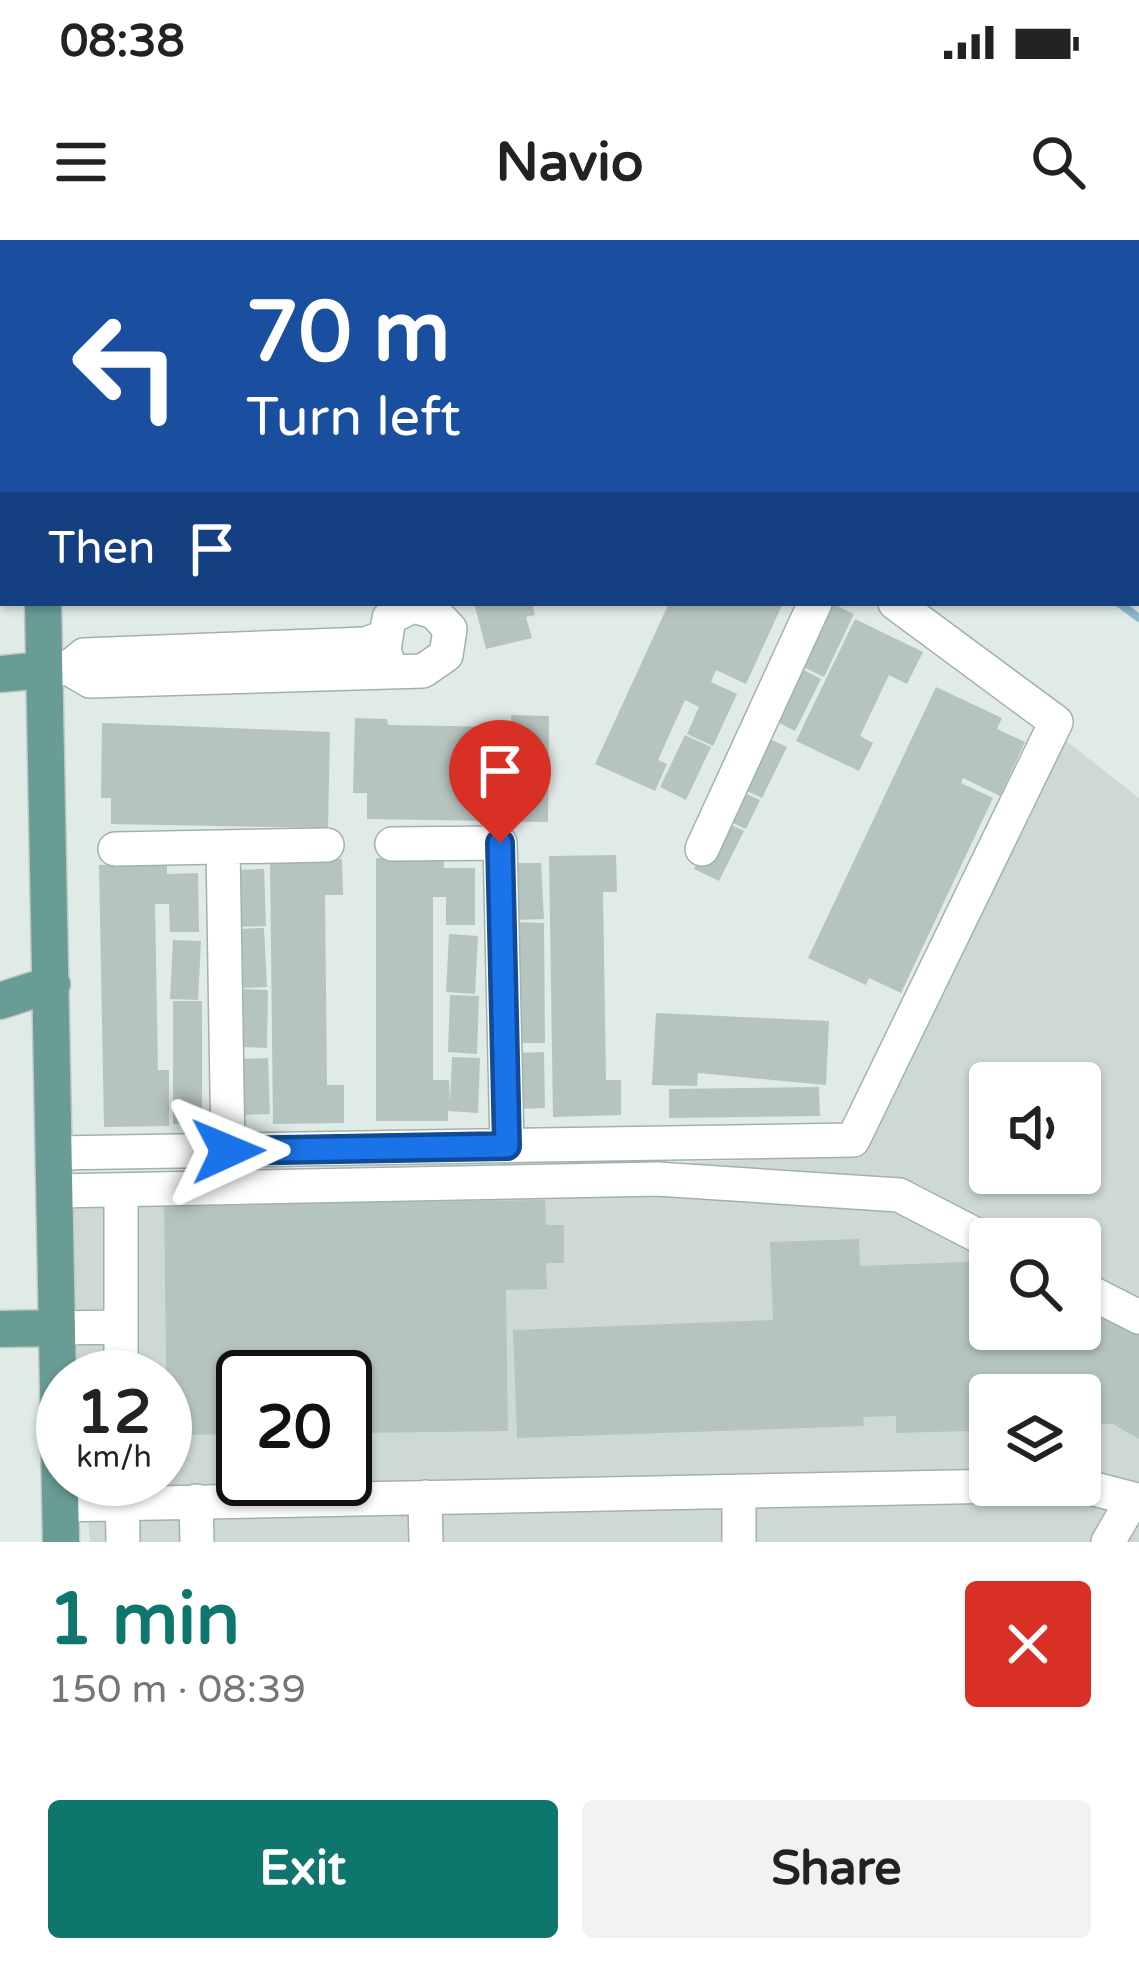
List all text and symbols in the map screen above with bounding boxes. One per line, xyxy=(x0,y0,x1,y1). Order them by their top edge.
text: 08:38 xyxy=(60,15,185,69)
icon: menu xyxy=(48,129,114,195)
icon: search xyxy=(1025,129,1091,195)
text: Navio xyxy=(495,130,644,195)
text: 70 m xyxy=(246,283,450,384)
icon: left xyxy=(48,288,204,444)
text: Turn left xyxy=(246,385,461,450)
icon: arrive xyxy=(179,516,245,582)
text: Then xyxy=(48,522,155,576)
pin xyxy=(449,720,551,843)
icon: arrive xyxy=(467,738,533,804)
map controls xyxy=(969,1062,1101,1506)
button: sound xyxy=(969,1062,1101,1194)
position arrow xyxy=(165,1088,291,1214)
button: search xyxy=(969,1218,1101,1350)
speed limit sign: 20 xyxy=(216,1350,372,1506)
button: layers xyxy=(969,1374,1101,1506)
text: 12 xyxy=(76,1377,152,1449)
text: km/h xyxy=(76,1439,152,1476)
text: 1 min xyxy=(48,1577,240,1664)
button: close xyxy=(965,1581,1091,1707)
text: 150 m · 08:39 xyxy=(48,1666,306,1713)
button: Exit xyxy=(48,1800,558,1938)
button: Share xyxy=(582,1800,1091,1938)

